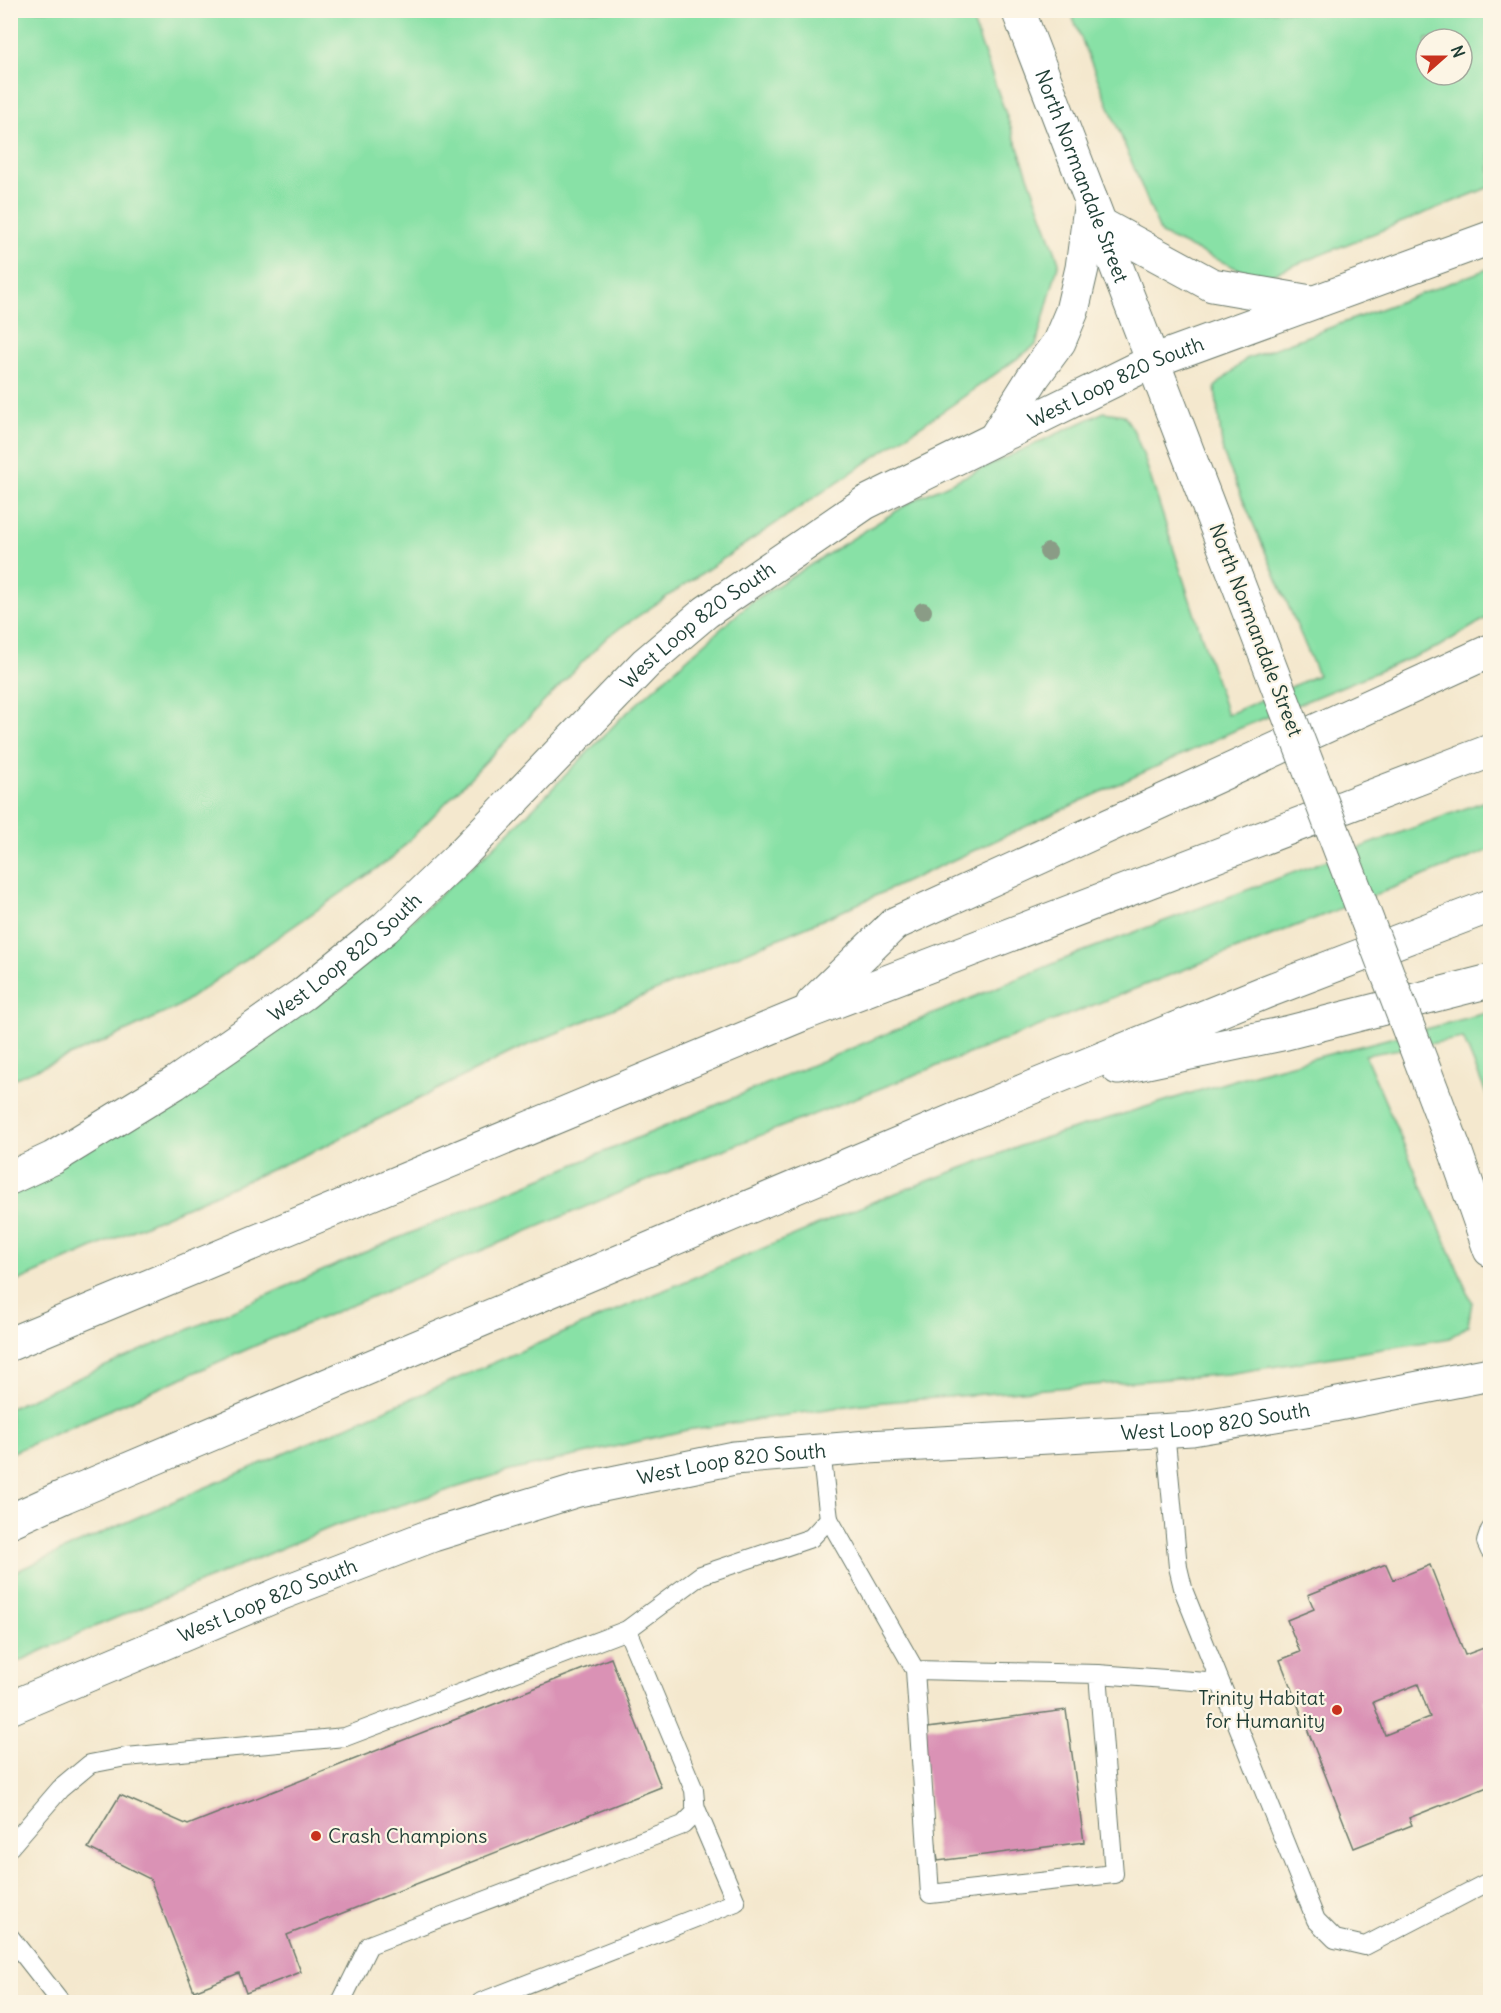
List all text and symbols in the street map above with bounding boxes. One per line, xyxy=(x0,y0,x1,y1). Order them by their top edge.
north arrow xyxy=(1414,27,1474,87)
text: N xyxy=(1447,43,1469,60)
street label: North Normandale Street xyxy=(1030,66,1135,286)
street label: West Loop 820 South xyxy=(1024,331,1207,433)
street label: North Normandale Street xyxy=(1204,520,1309,740)
street label: West Loop 820 South xyxy=(615,556,780,694)
street label: West Loop 820 South xyxy=(263,887,426,1027)
street label: West Loop 820 South xyxy=(1120,1396,1312,1445)
street label: West Loop 820 South xyxy=(635,1437,827,1490)
street label: West Loop 820 South xyxy=(174,1552,360,1648)
place label: Trinity Habitat for Humanity xyxy=(1198,1685,1325,1733)
marker: Trinity Habitat for Humanity xyxy=(1330,1703,1344,1717)
place label: Crash Champions xyxy=(328,1823,487,1848)
marker: Crash Champions xyxy=(309,1829,323,1843)

